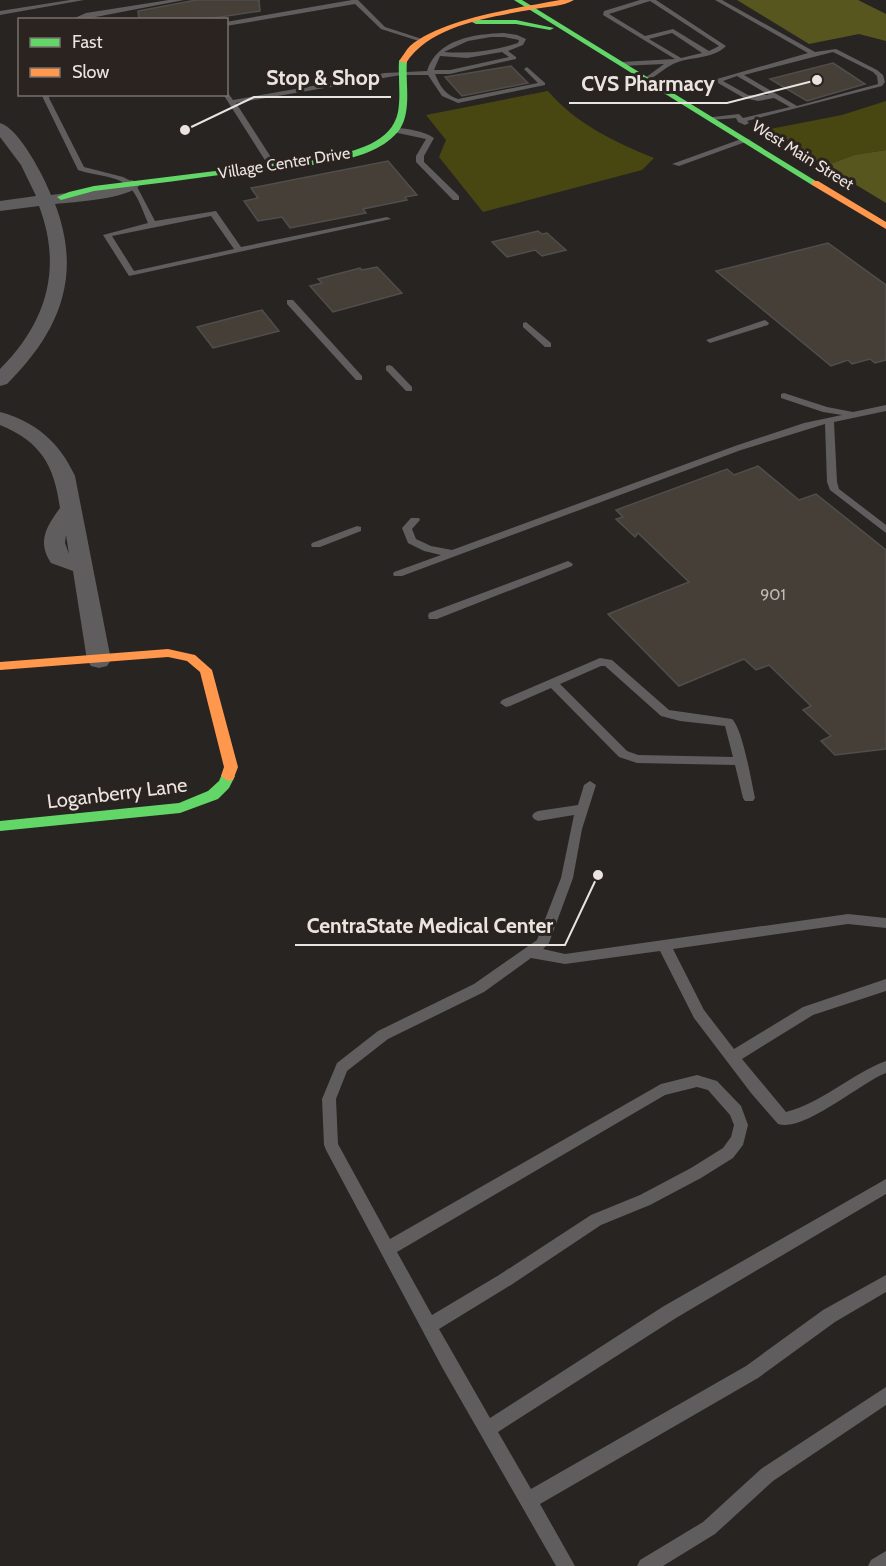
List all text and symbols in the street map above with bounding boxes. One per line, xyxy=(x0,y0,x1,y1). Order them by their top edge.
legend xyxy=(18,18,228,96)
text: Fast xyxy=(72,31,103,53)
callout: Stop & Shop xyxy=(254,58,391,97)
text: Slow xyxy=(72,61,109,83)
callout: CVS Pharmacy xyxy=(569,64,727,103)
text: Stop & Shop xyxy=(266,65,380,90)
text: CVS Pharmacy xyxy=(581,71,716,96)
street label: West Main Street xyxy=(749,116,858,194)
street label: Village Center Drive xyxy=(217,143,351,183)
house number: 901 xyxy=(760,585,786,604)
street label: Loganberry Lane xyxy=(45,772,189,814)
callout: CentraState Medical Center xyxy=(295,906,565,945)
text: CentraState Medical Center xyxy=(307,913,553,938)

